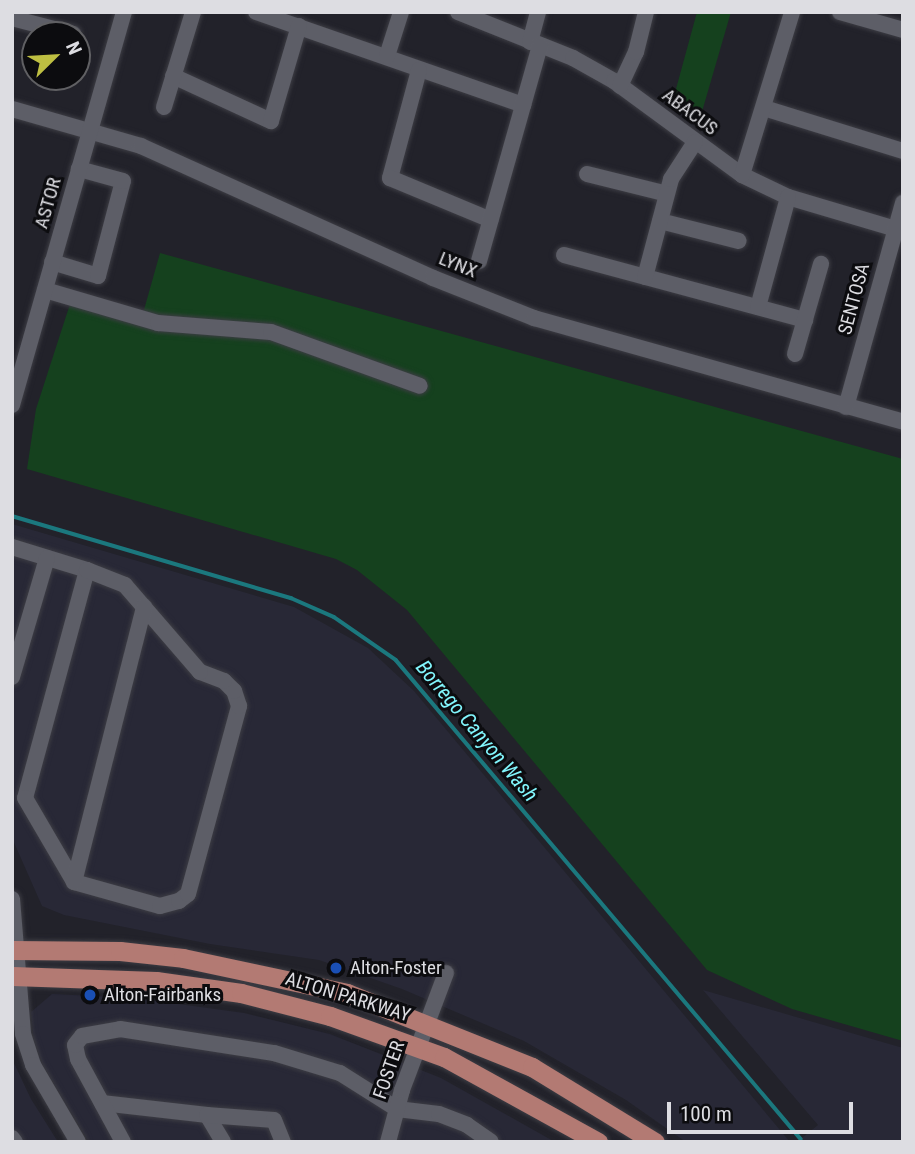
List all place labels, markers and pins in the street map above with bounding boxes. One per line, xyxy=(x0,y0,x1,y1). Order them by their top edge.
place label: Alton-Foster xyxy=(350,957,442,979)
marker: Alton-Foster xyxy=(328,960,344,976)
place label: Alton-Fairbanks xyxy=(104,984,221,1006)
marker: Alton-Fairbanks xyxy=(82,987,98,1003)

